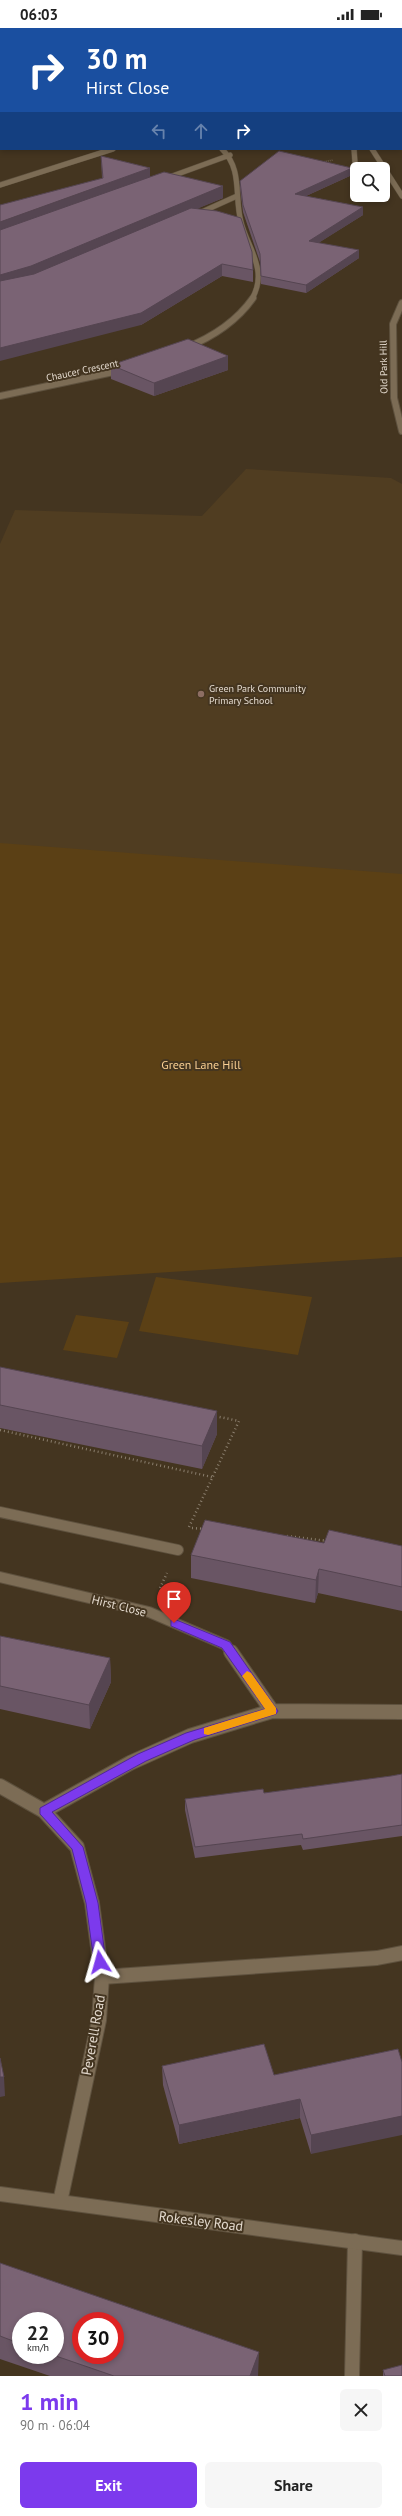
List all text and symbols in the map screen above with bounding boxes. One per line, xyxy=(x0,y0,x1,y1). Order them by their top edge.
text: 06:03 xyxy=(20,5,58,24)
text: 30 m xyxy=(86,40,147,77)
icon: right xyxy=(20,44,72,96)
text: Hirst Close xyxy=(86,76,169,99)
icon: left xyxy=(148,120,170,142)
icon: ahead xyxy=(190,120,212,142)
icon: right xyxy=(232,120,254,142)
map controls xyxy=(350,162,390,202)
button: search xyxy=(350,162,390,202)
street label: Old Park Hill xyxy=(377,340,390,394)
street label: Chaucer Crescent xyxy=(45,356,120,384)
place label: Green Park Community Primary School xyxy=(209,682,306,707)
marker: Green Park Community Primary School xyxy=(196,689,206,699)
park label: Green Lane Hill xyxy=(161,1057,241,1072)
pin xyxy=(157,1582,191,1623)
icon: arrive xyxy=(163,1588,185,1610)
street label: Hirst Close xyxy=(90,1592,148,1620)
position arrow xyxy=(79,1941,121,1983)
street label: Peverell Road xyxy=(77,1993,109,2077)
street label: Rokesley Road xyxy=(158,2207,244,2235)
speed limit sign: 30 xyxy=(72,2312,124,2364)
text: 22 xyxy=(27,2320,49,2346)
text: km/h xyxy=(27,2341,49,2354)
text: 1 min xyxy=(20,2386,79,2417)
button: close xyxy=(340,2389,382,2431)
text: 90 m · 06:04 xyxy=(20,2417,90,2434)
button: Exit xyxy=(20,2462,197,2508)
button: Share xyxy=(205,2462,382,2508)

